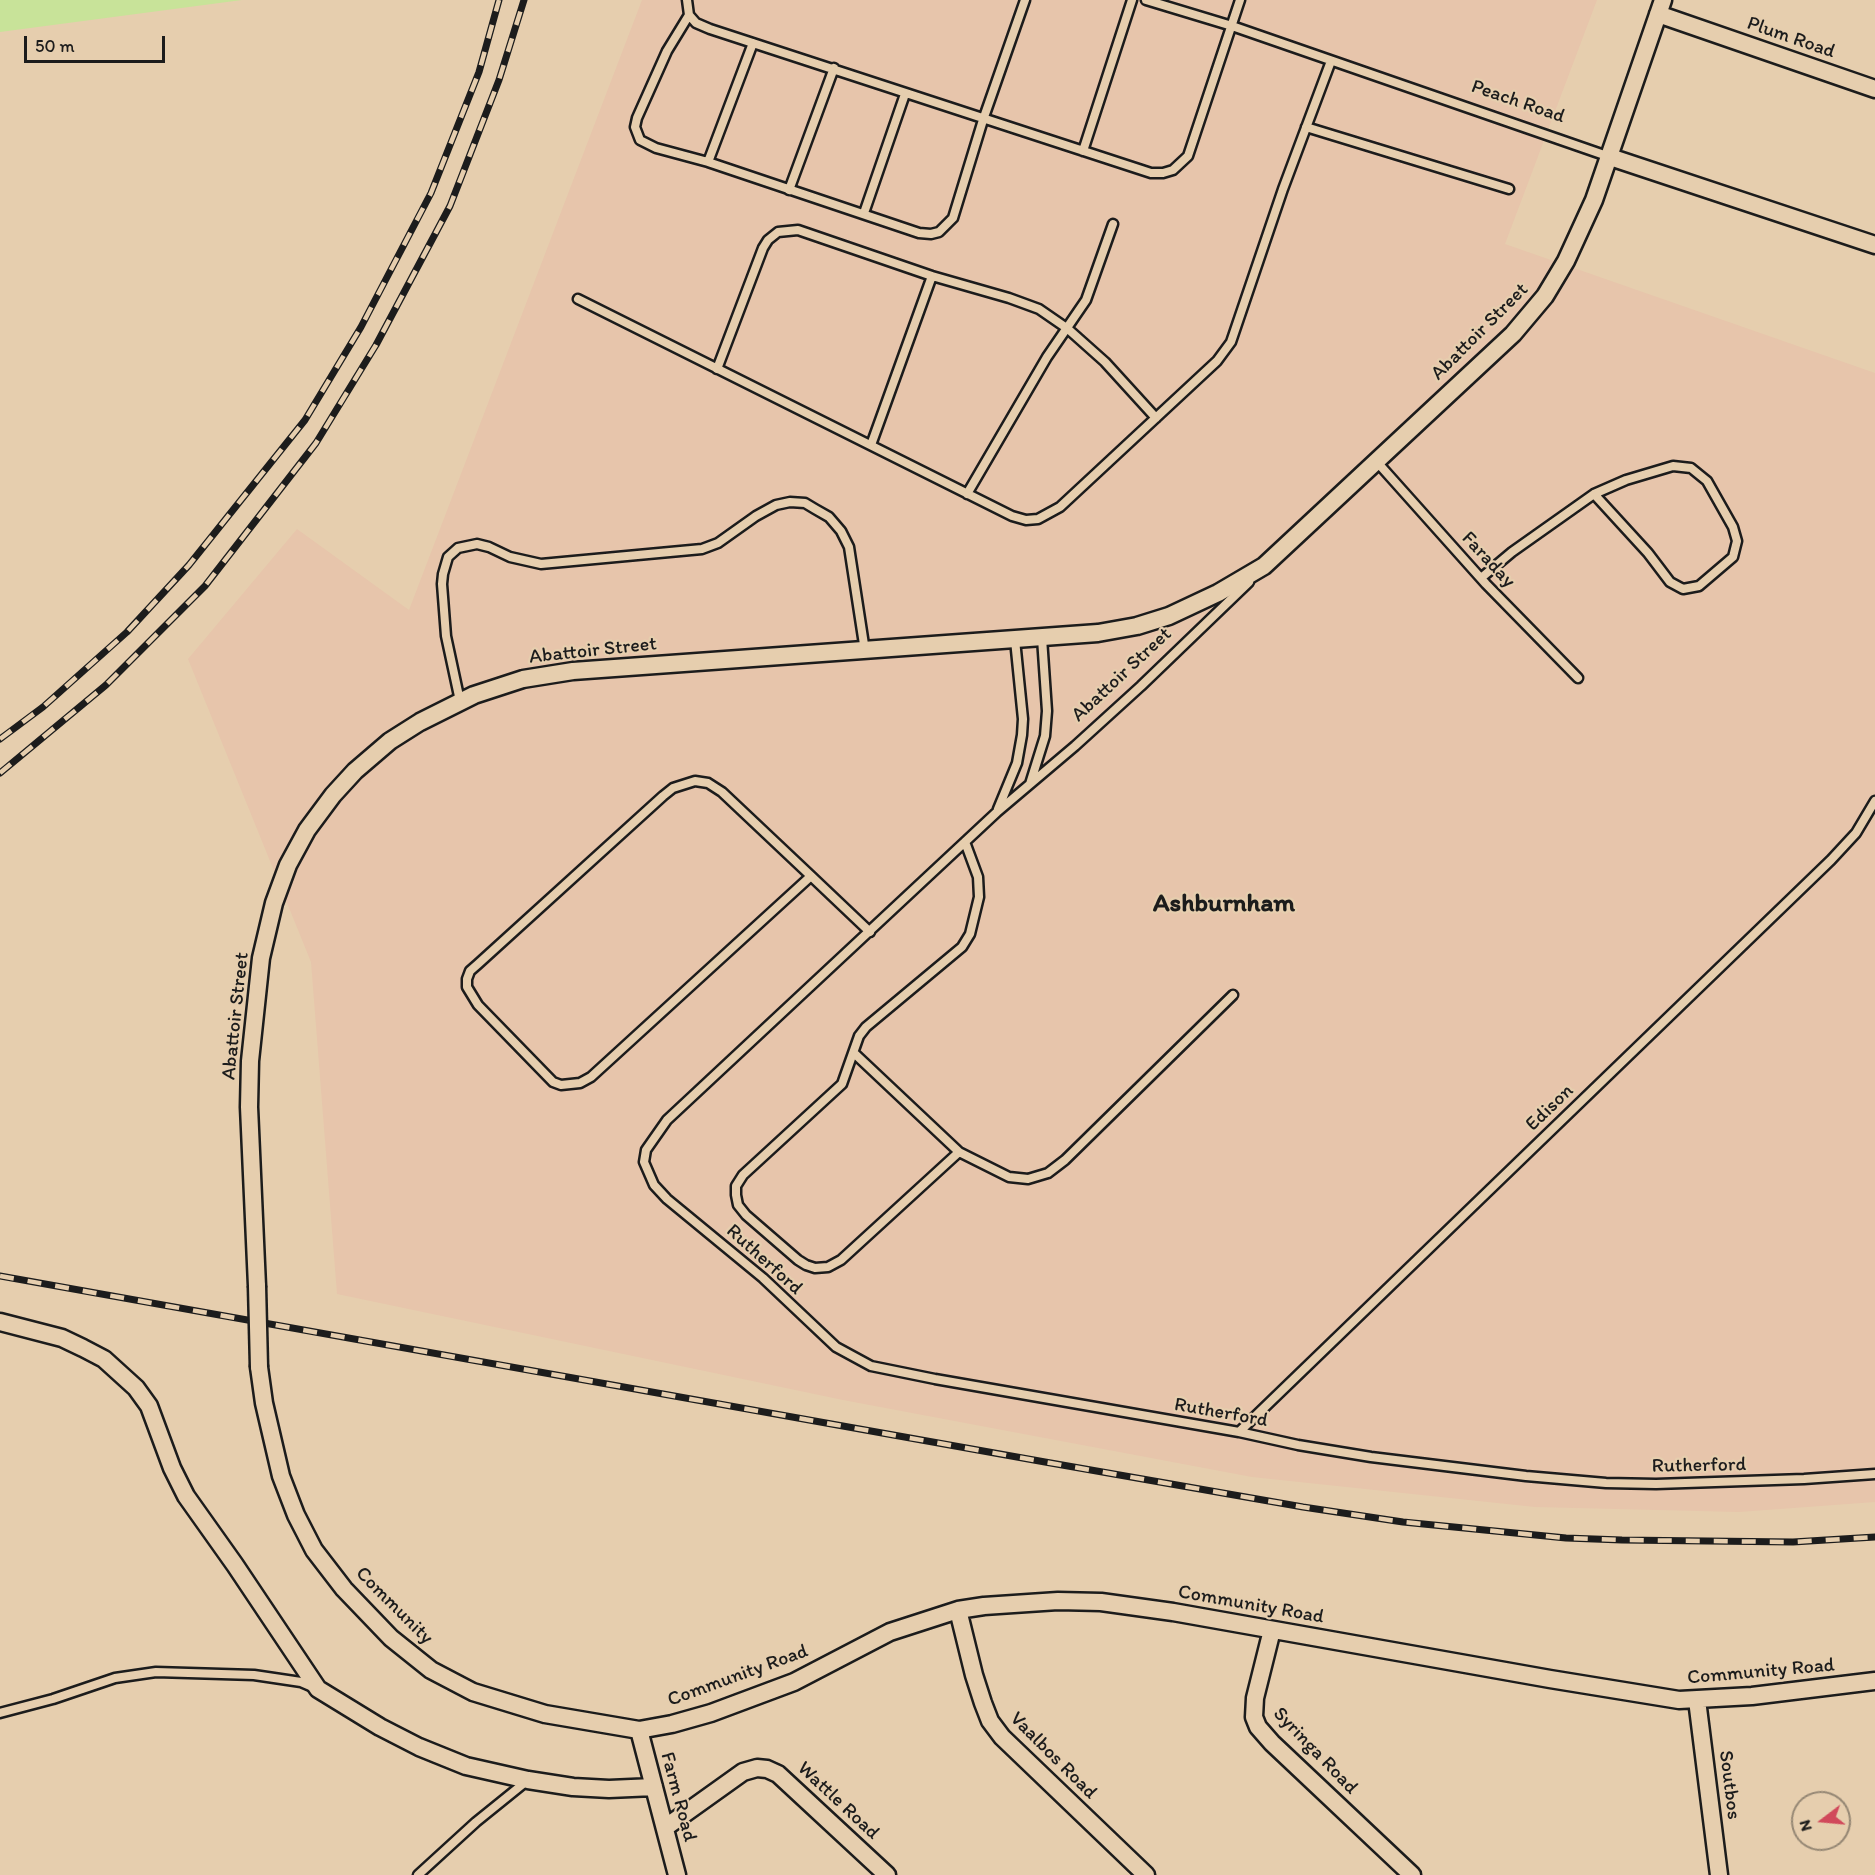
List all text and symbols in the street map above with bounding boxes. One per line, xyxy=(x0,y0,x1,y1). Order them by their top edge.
street label: Plum Road xyxy=(1744,12,1838,64)
scale bar xyxy=(27,24,168,62)
text: 50 m xyxy=(35,35,75,57)
street label: Peach Road xyxy=(1468,75,1568,129)
street label: Abattoir Street xyxy=(1426,278,1534,386)
street label: Faraday xyxy=(1456,527,1520,593)
street label: Abattoir Street xyxy=(1067,623,1177,727)
street label: Abattoir Street xyxy=(528,632,658,670)
district label: Ashburnham xyxy=(1153,888,1295,920)
street label: Abattoir Street xyxy=(217,951,255,1081)
street label: Edison xyxy=(1521,1079,1579,1137)
street label: Rutherford xyxy=(721,1219,807,1301)
street label: Rutherford xyxy=(1172,1393,1270,1433)
street label: Rutherford xyxy=(1652,1453,1746,1479)
street label: Community xyxy=(350,1562,438,1650)
street label: Community Road xyxy=(1176,1580,1326,1630)
street label: Community Road xyxy=(664,1639,812,1713)
street label: Community Road xyxy=(1686,1654,1836,1690)
street label: Syringa Road xyxy=(1267,1702,1363,1800)
street label: Vaalbos Road xyxy=(1004,1707,1102,1805)
street label: Soutbos xyxy=(1713,1749,1745,1821)
street label: Farm Road xyxy=(655,1750,701,1844)
street label: Wattle Road xyxy=(792,1757,884,1845)
north arrow xyxy=(1791,1791,1851,1851)
text: N xyxy=(1795,1818,1816,1833)

